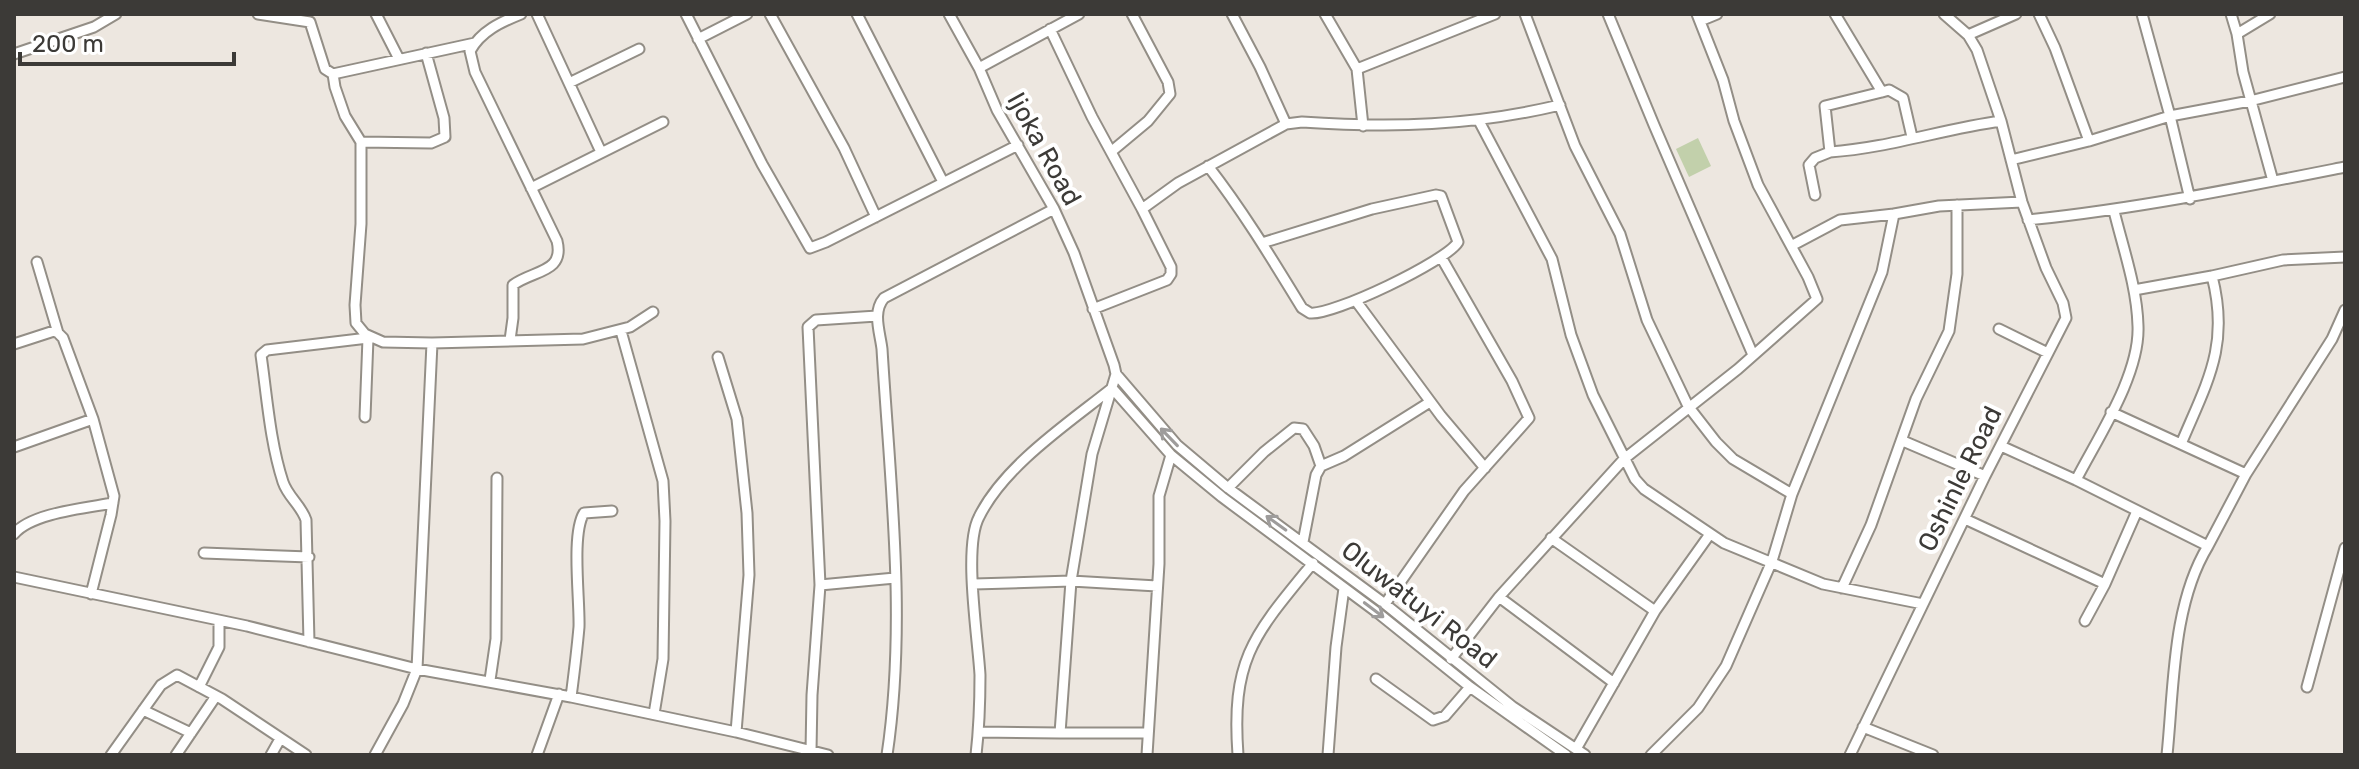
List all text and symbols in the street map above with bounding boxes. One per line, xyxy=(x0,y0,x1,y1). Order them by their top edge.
scale bar xyxy=(20,16,234,66)
text: 200 m xyxy=(32,30,104,58)
street label: Ijoka Road xyxy=(1000,87,1088,211)
street label: Oshinle Road xyxy=(1912,401,2008,557)
one-way arrow xyxy=(1160,428,1179,447)
one-way arrow xyxy=(1266,515,1287,532)
street label: Oluwatuyi Road xyxy=(1335,535,1503,675)
one-way arrow xyxy=(1363,602,1385,619)

